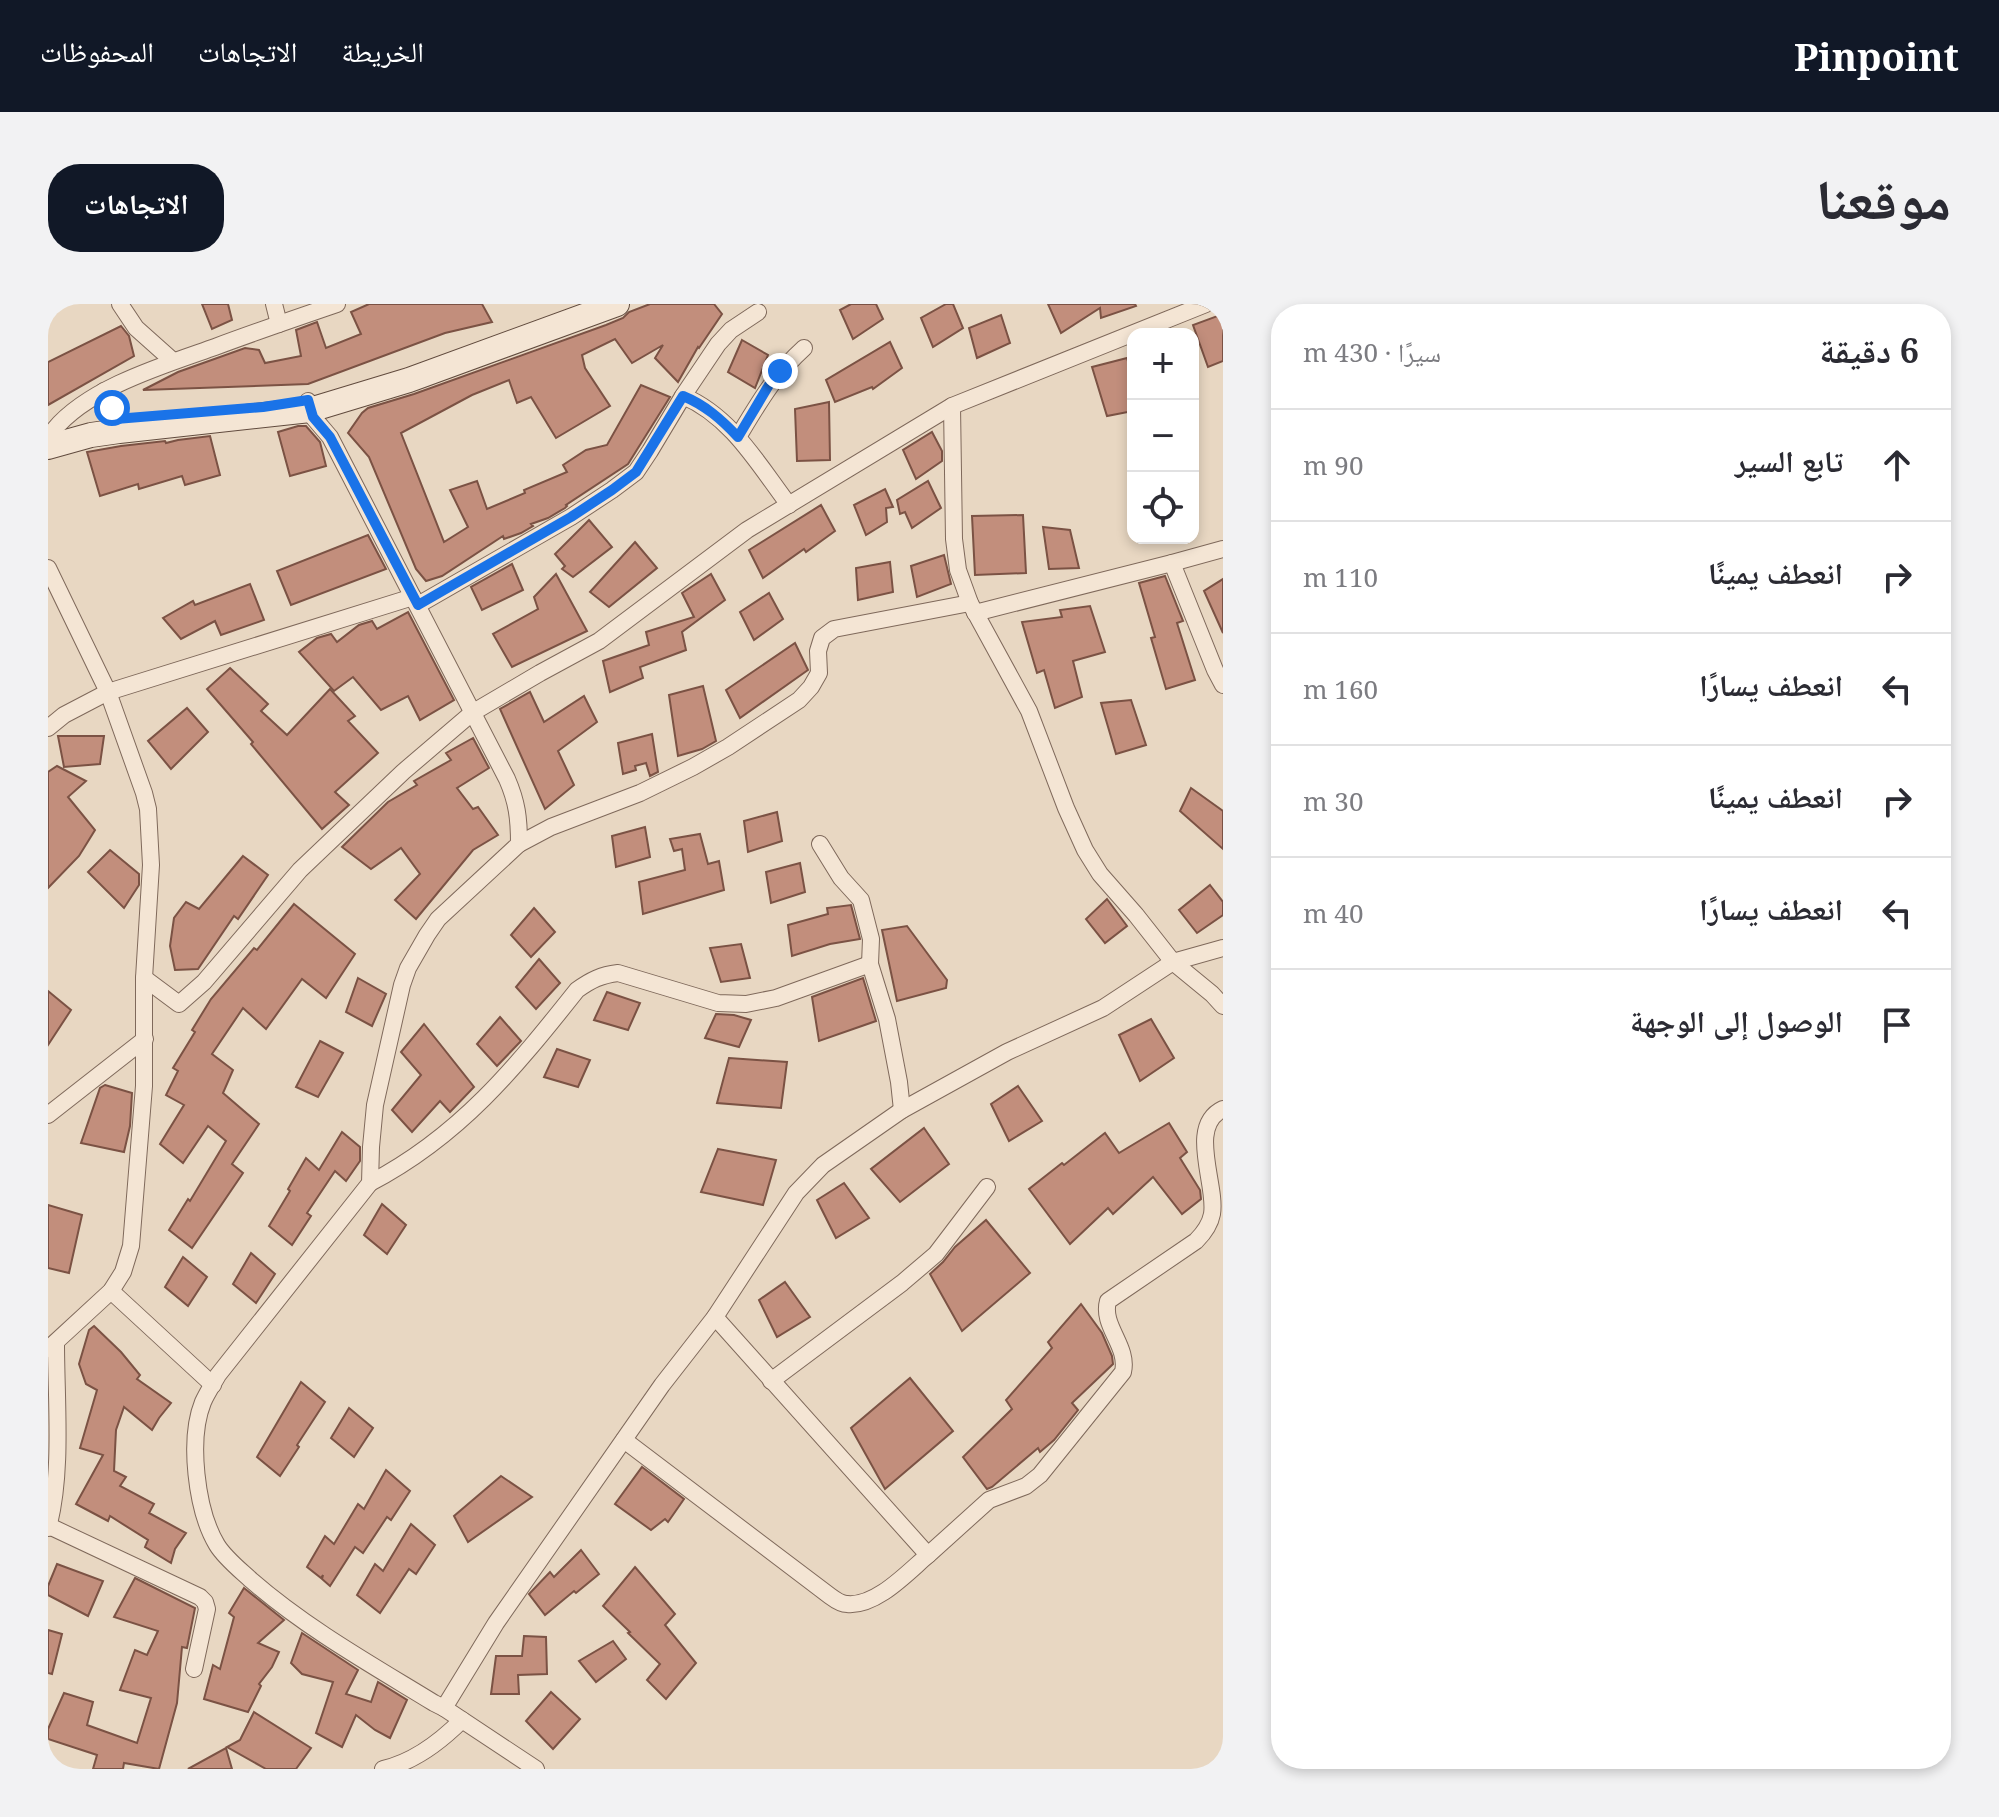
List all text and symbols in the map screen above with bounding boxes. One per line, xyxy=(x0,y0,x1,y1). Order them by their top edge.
text: Pinpoint xyxy=(1794,30,1959,82)
text: المحفوظات xyxy=(40,32,154,70)
text: الاتجاهات xyxy=(198,32,297,70)
text: الخريطة xyxy=(341,32,424,70)
text: موقعنا xyxy=(1816,160,1951,236)
button: الاتجاهات xyxy=(48,164,224,252)
text: 6 دقيقة xyxy=(1820,327,1919,373)
map controls xyxy=(1127,328,1199,544)
button: + xyxy=(1127,328,1199,400)
text: سيرًا · 430 m xyxy=(1303,334,1441,370)
route end xyxy=(762,353,798,389)
route start xyxy=(94,390,130,426)
button: − xyxy=(1127,400,1199,472)
text: تابع السير xyxy=(1735,440,1843,481)
icon: ahead xyxy=(1875,443,1919,487)
text: 90 m xyxy=(1303,447,1363,483)
button: locate xyxy=(1127,472,1199,544)
text: انعطف يمينًا xyxy=(1708,552,1843,593)
icon: right xyxy=(1875,555,1919,599)
text: 110 m xyxy=(1303,559,1378,595)
text: انعطف يسارًا xyxy=(1699,664,1843,705)
icon: left xyxy=(1875,667,1919,711)
text: 160 m xyxy=(1303,671,1378,707)
text: انعطف يمينًا xyxy=(1708,776,1843,817)
icon: right xyxy=(1875,779,1919,823)
text: 30 m xyxy=(1303,783,1363,819)
text: انعطف يسارًا xyxy=(1699,888,1843,929)
icon: left xyxy=(1875,891,1919,935)
text: 40 m xyxy=(1303,895,1363,931)
text: الوصول إلى الوجهة xyxy=(1630,1000,1843,1041)
icon: arrive xyxy=(1875,1003,1919,1047)

